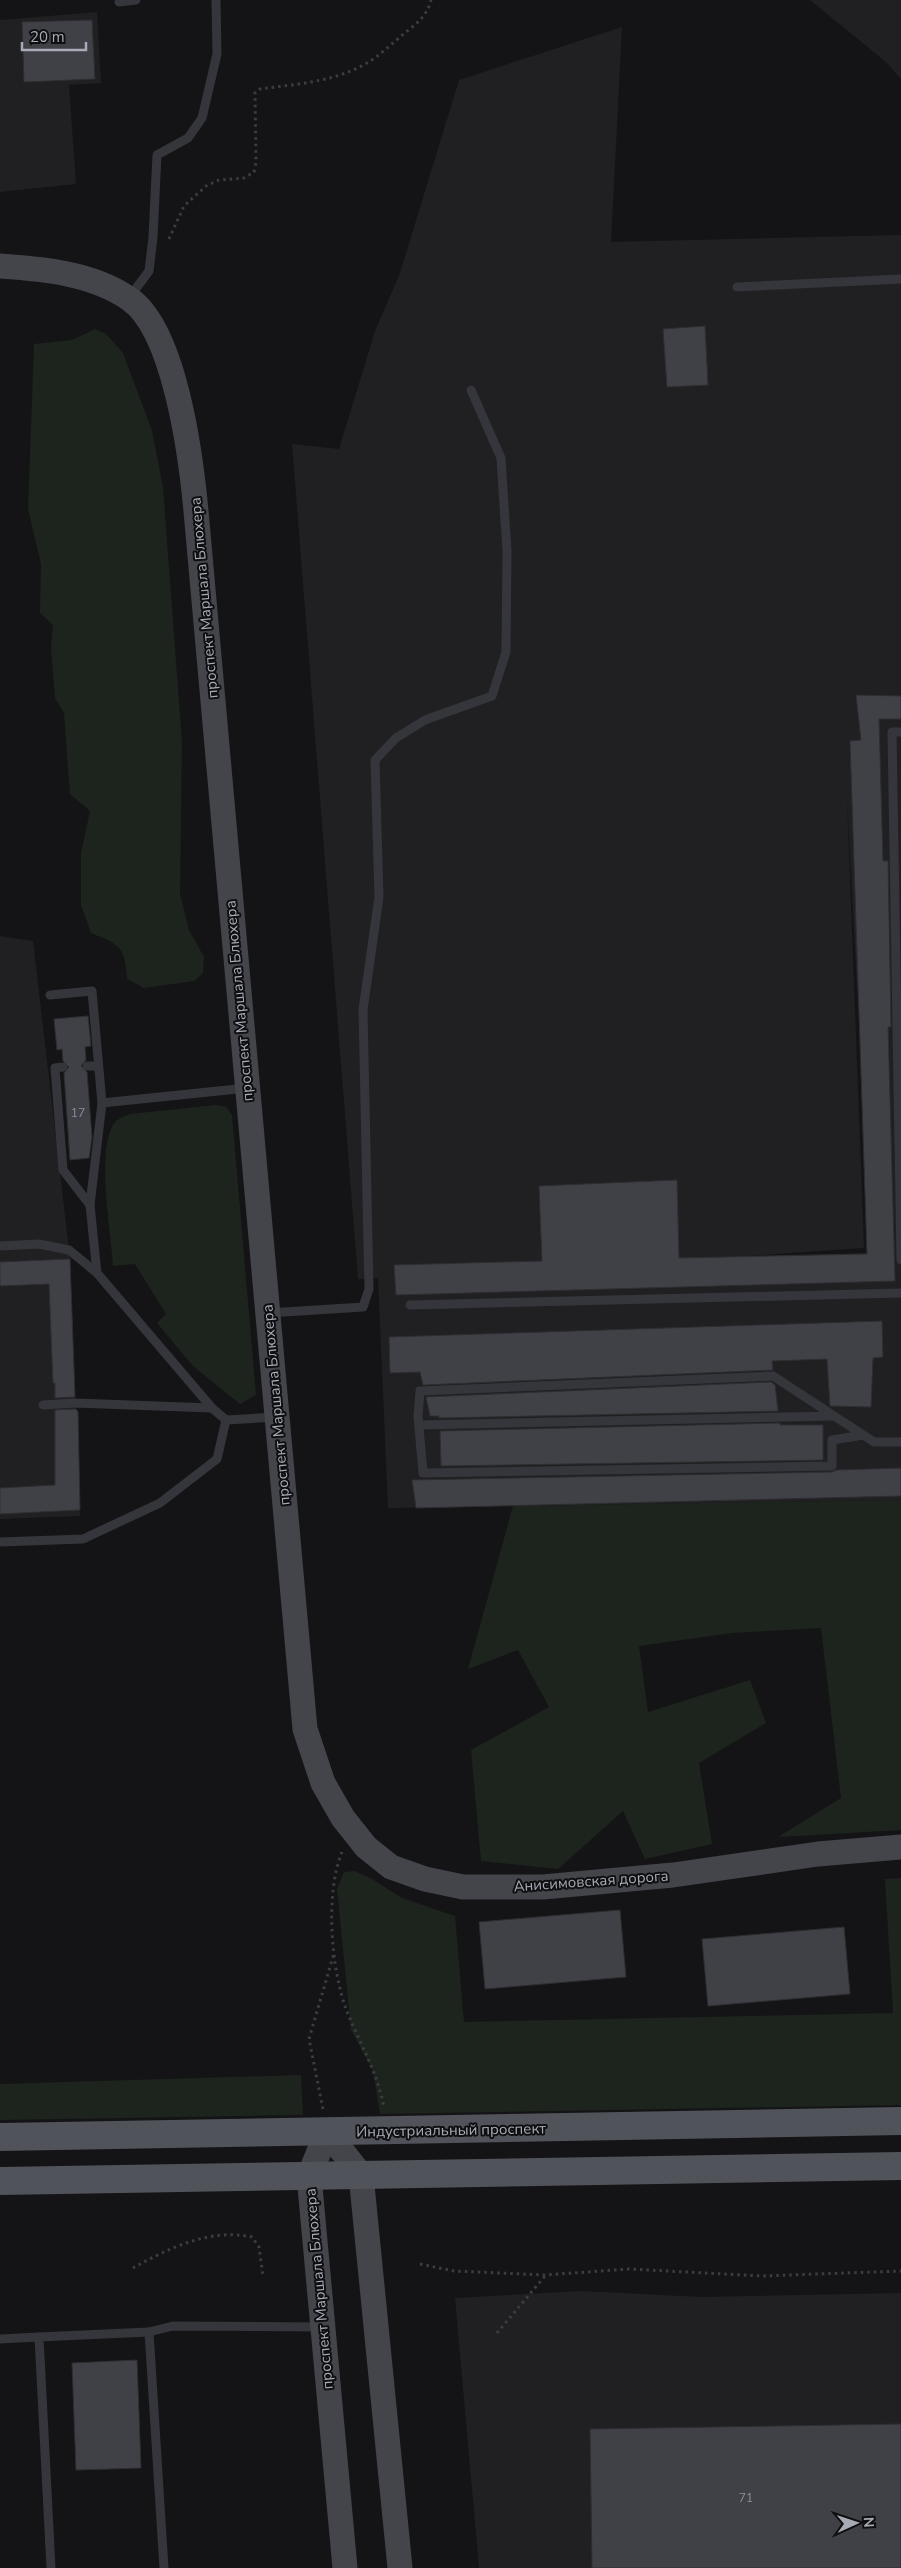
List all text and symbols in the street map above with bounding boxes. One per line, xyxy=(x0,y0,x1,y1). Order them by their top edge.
scale bar xyxy=(22,20,86,52)
text: 20 m xyxy=(30,27,65,47)
street label: проспект Маршала Блюхера xyxy=(185,497,223,699)
street label: проспект Маршала Блюхера xyxy=(220,900,258,1102)
house number: 17 xyxy=(71,1105,85,1121)
street label: проспект Маршала Блюхера xyxy=(257,1304,295,1506)
street label: Анисимовская дорога xyxy=(513,1866,669,1896)
street label: Индустриальный проспект xyxy=(356,2118,546,2142)
street label: проспект Маршала Блюхера xyxy=(300,2188,338,2390)
house number: 71 xyxy=(739,2490,753,2506)
north arrow xyxy=(831,2498,881,2548)
text: N xyxy=(859,2517,878,2528)

